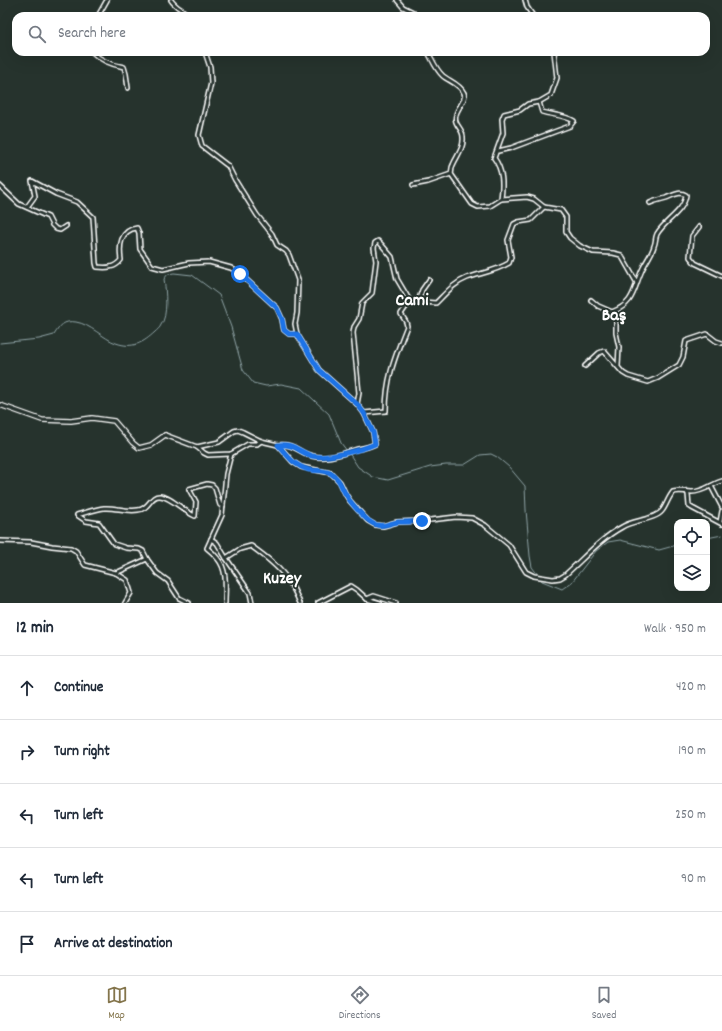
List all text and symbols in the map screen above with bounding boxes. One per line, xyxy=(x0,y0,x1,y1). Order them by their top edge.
search box xyxy=(12,12,710,56)
icon: search xyxy=(26,23,48,45)
text: Search here xyxy=(58,23,126,45)
route start xyxy=(231,265,249,283)
district label: Cami xyxy=(396,289,429,314)
district label: Baş xyxy=(602,304,627,329)
route end xyxy=(413,512,431,530)
map controls xyxy=(674,519,710,591)
button: locate xyxy=(674,519,710,555)
button: layers xyxy=(674,555,710,591)
district label: Kuzey xyxy=(263,567,302,592)
text: 12 min xyxy=(16,617,54,641)
text: Walk · 950 m xyxy=(644,620,706,639)
icon: ahead xyxy=(16,677,38,699)
text: Continue xyxy=(54,677,103,699)
text: 420 m xyxy=(676,678,706,697)
icon: right xyxy=(16,741,38,763)
text: Turn right xyxy=(54,741,110,763)
text: 190 m xyxy=(678,742,706,761)
icon: left xyxy=(16,805,38,827)
text: Turn left xyxy=(54,805,103,827)
text: 250 m xyxy=(675,806,706,825)
icon: left xyxy=(16,869,38,891)
text: Turn left xyxy=(54,869,103,891)
text: 90 m xyxy=(681,870,706,889)
icon: arrive xyxy=(16,933,38,955)
text: Arrive at destination xyxy=(54,933,172,955)
tab: Map xyxy=(106,984,128,1024)
tab: Directions xyxy=(339,984,381,1024)
tab: Saved xyxy=(592,984,616,1024)

